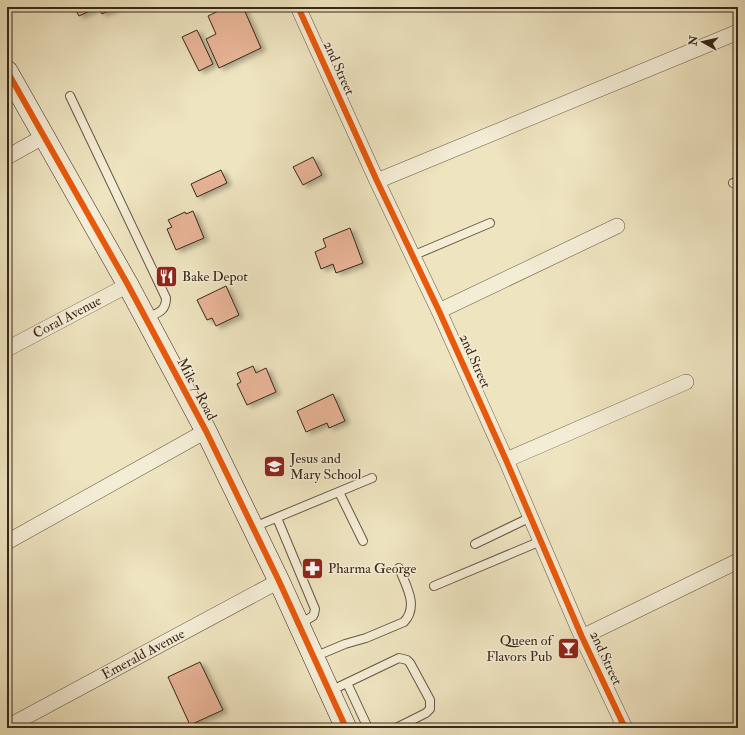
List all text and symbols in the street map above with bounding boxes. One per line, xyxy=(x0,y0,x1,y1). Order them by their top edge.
north arrow xyxy=(683,22,723,62)
text: N xyxy=(686,34,701,47)
street label: 2nd Street xyxy=(319,38,359,98)
restaurant icon: Bake Depot xyxy=(154,263,180,289)
place label: Bake Depot xyxy=(182,268,248,286)
street label: Coral Avenue xyxy=(30,292,104,342)
street label: 2nd Street xyxy=(455,331,495,391)
street label: Mile 7 Road xyxy=(173,355,221,423)
place label: Jesus and Mary School xyxy=(289,450,362,484)
school or university icon: Jesus and Mary School xyxy=(262,453,288,479)
pharmacy icon: Pharma George xyxy=(300,555,326,581)
place label: Pharma George xyxy=(328,560,416,577)
street label: Emerald Avenue xyxy=(99,625,188,683)
street label: 2nd Street xyxy=(586,628,626,688)
place label: Queen of Flavors Pub xyxy=(486,632,554,665)
bar icon: Queen of Flavors Pub xyxy=(555,635,581,661)

